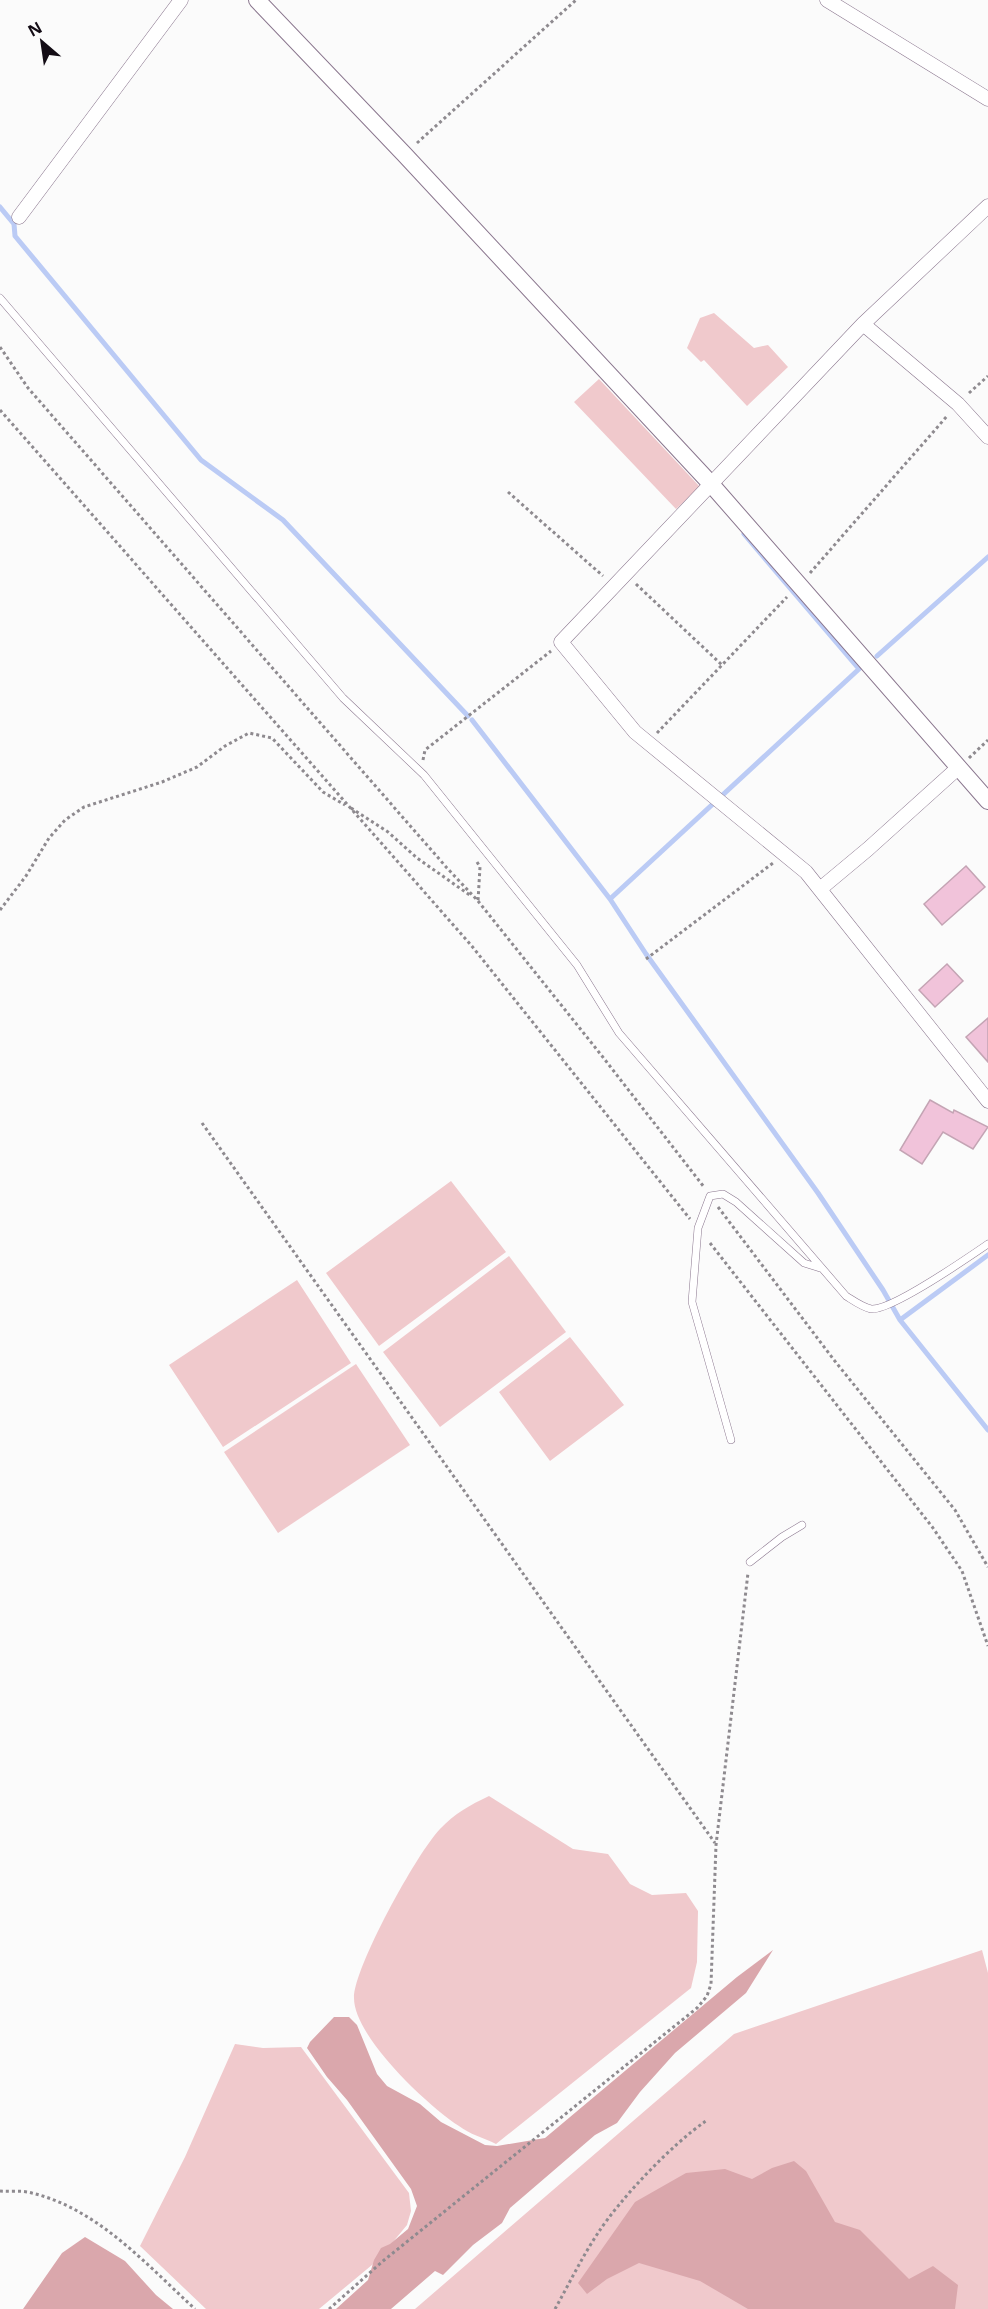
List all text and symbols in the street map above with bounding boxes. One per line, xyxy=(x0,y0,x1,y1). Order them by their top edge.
north arrow xyxy=(12,12,72,72)
text: N xyxy=(24,16,46,42)

